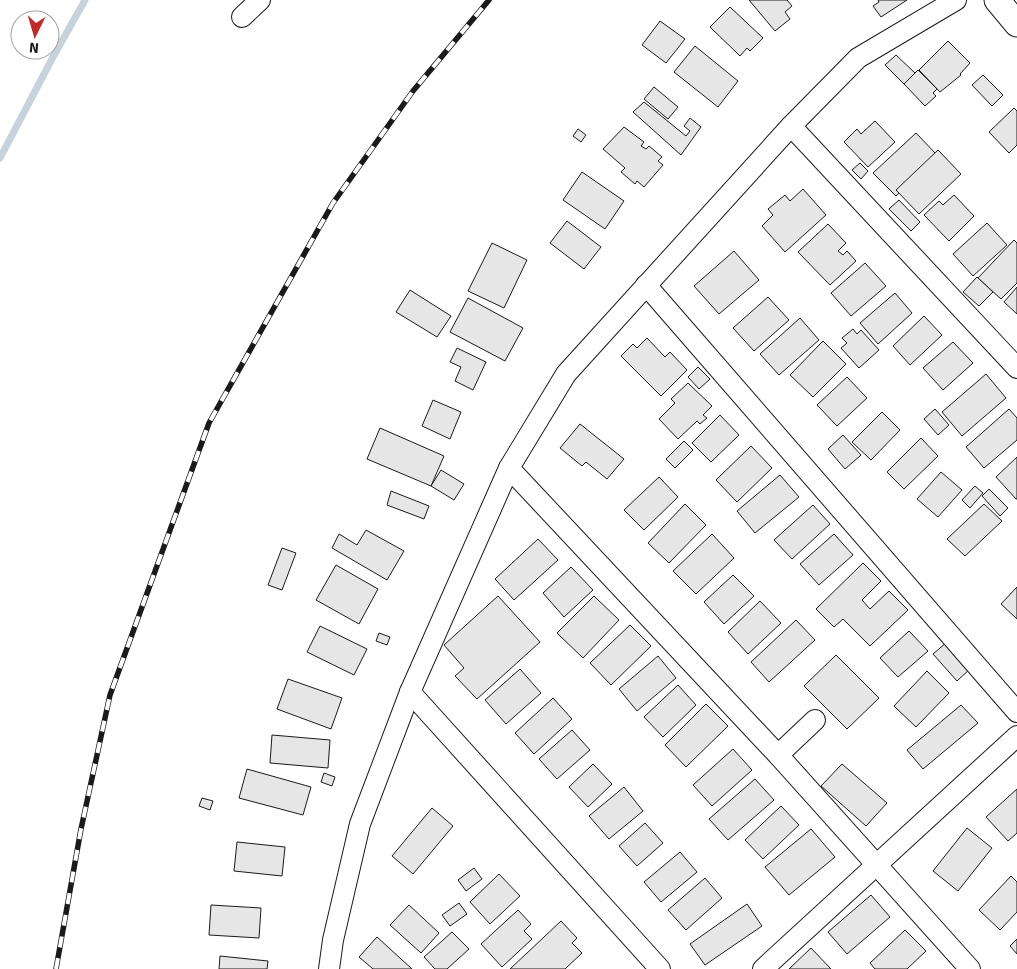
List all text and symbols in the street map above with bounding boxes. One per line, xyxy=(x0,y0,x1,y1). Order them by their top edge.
north arrow xyxy=(10,10,60,60)
text: N xyxy=(28,39,40,56)

